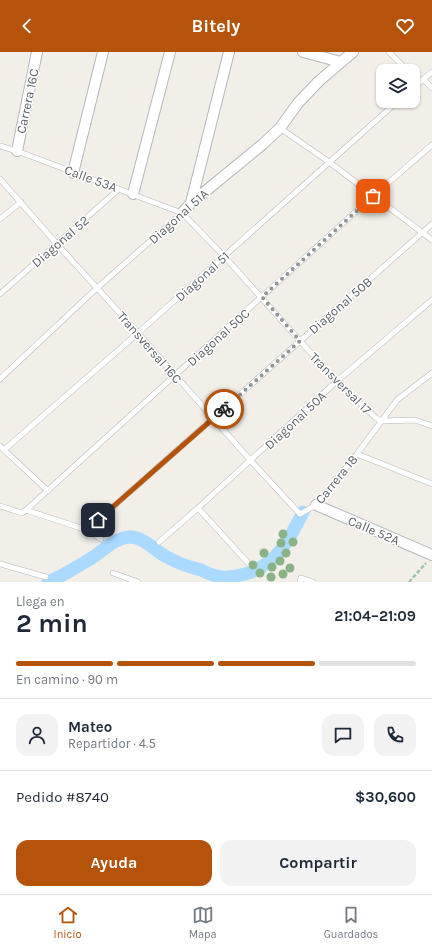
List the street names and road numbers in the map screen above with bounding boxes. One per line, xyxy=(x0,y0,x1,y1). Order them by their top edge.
street label: Carrera 16C xyxy=(13,67,42,135)
street label: Calle 53A xyxy=(63,162,120,195)
street label: Diagonal 51A xyxy=(145,185,212,247)
street label: Diagonal 52 xyxy=(29,213,92,270)
street label: Diagonal 51 xyxy=(172,248,232,305)
street label: Diagonal 50B xyxy=(306,274,375,337)
street label: Diagonal 50C xyxy=(184,305,253,369)
street label: Transversal 16C xyxy=(114,308,185,386)
street label: Transversal 17 xyxy=(307,349,375,417)
street label: Diagonal 50A xyxy=(262,388,329,453)
street label: Carrera 18 xyxy=(312,452,361,507)
street label: Calle 52A xyxy=(346,513,402,548)

